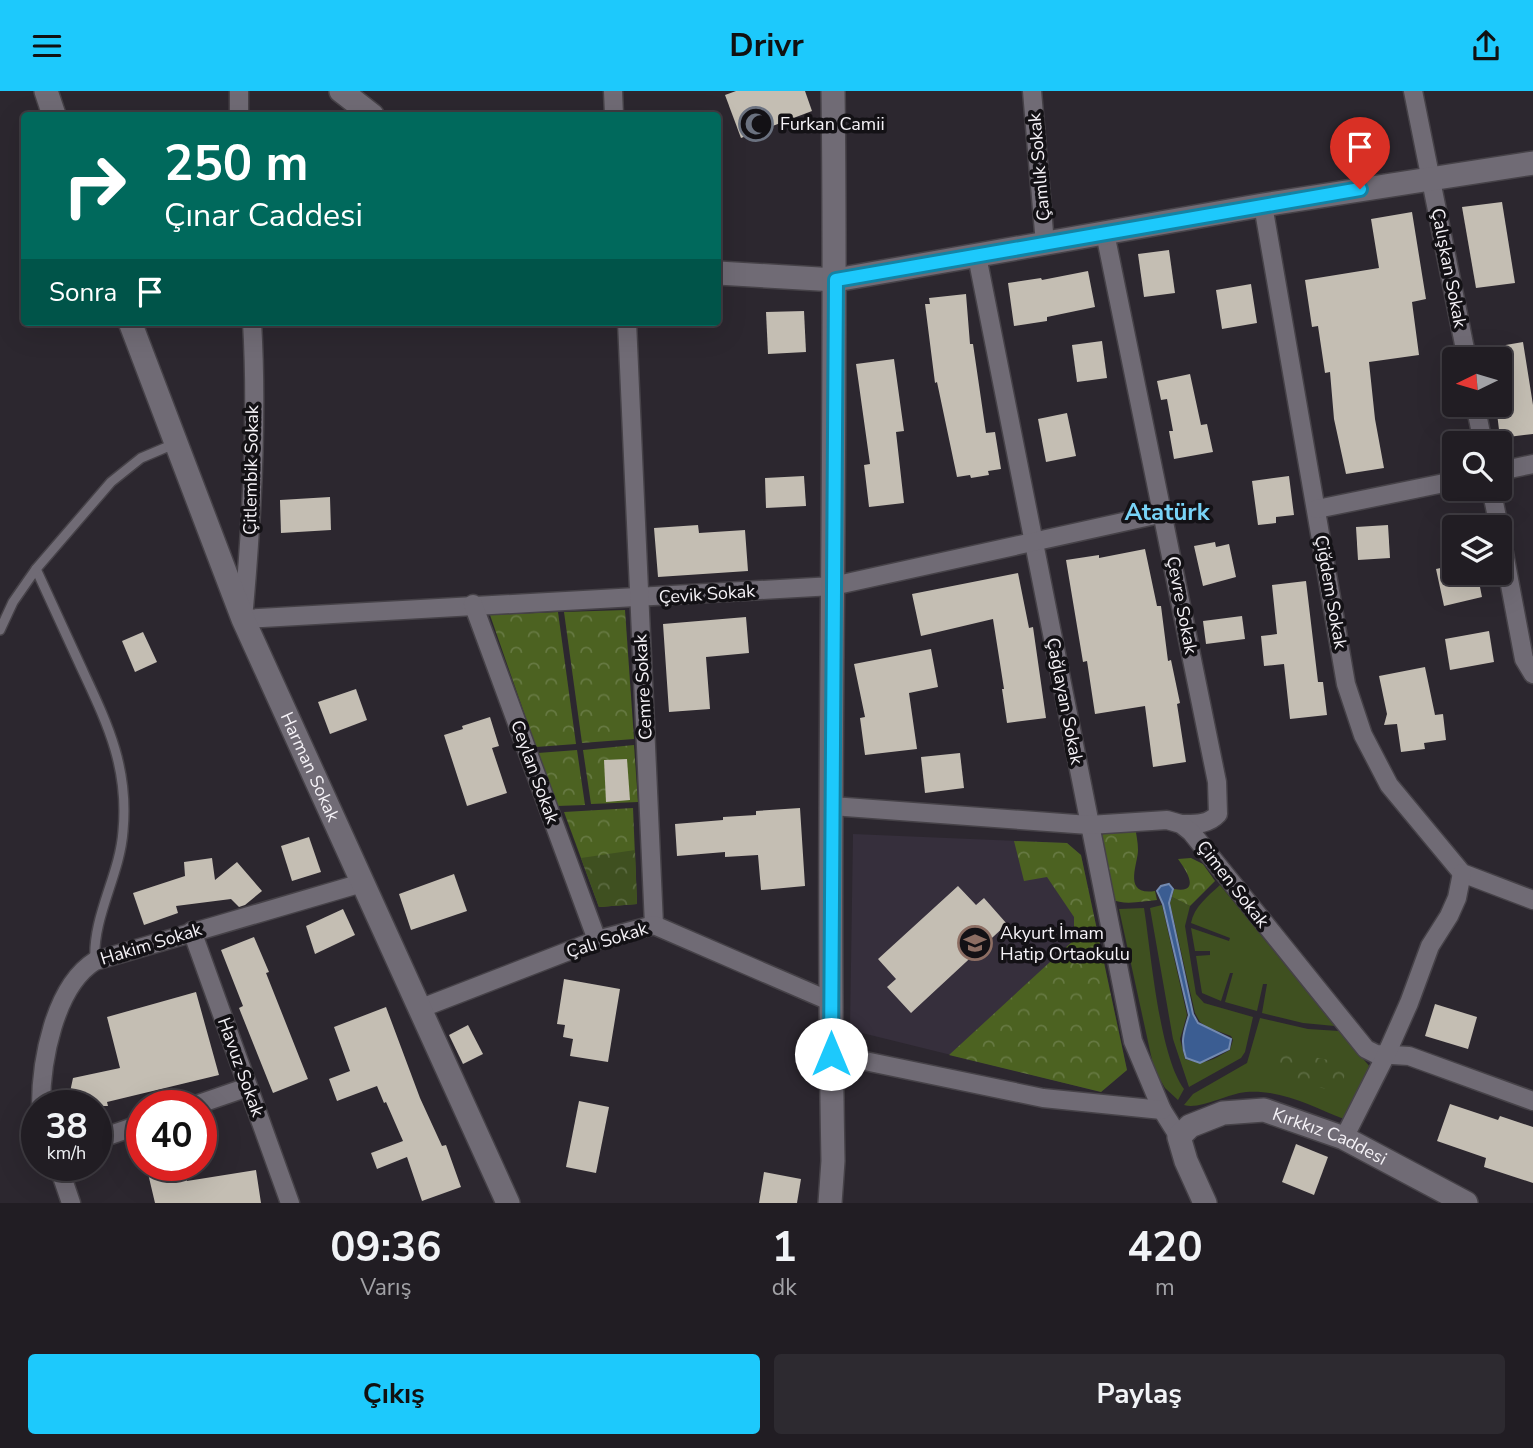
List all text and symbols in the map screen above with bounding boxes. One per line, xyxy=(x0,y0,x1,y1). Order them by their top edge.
text: Drivr xyxy=(729,24,804,67)
icon: menu xyxy=(28,27,66,65)
icon: share xyxy=(1467,27,1505,65)
mosque icon: Furkan Camii xyxy=(737,105,775,143)
street label: Çamlık Sokak xyxy=(1022,111,1056,222)
place label: Furkan Camii xyxy=(780,112,885,136)
pin xyxy=(1330,117,1390,189)
icon: arrive xyxy=(1341,128,1379,166)
text: 250 m xyxy=(164,130,308,197)
icon: right xyxy=(49,140,140,231)
text: Çınar Caddesi xyxy=(164,194,363,237)
street label: Çalışkan Sokak xyxy=(1426,206,1473,331)
icon: arrive xyxy=(131,273,169,311)
text: Sonra xyxy=(49,275,117,310)
north arrow xyxy=(1442,347,1512,417)
map controls xyxy=(1442,347,1512,585)
street label: Çitlembik Sokak xyxy=(238,404,264,535)
button: search xyxy=(1442,431,1512,501)
district label: Atatürk xyxy=(1124,496,1211,528)
button: layers xyxy=(1442,515,1512,585)
street label: Çiğdem Sokak xyxy=(1309,533,1353,652)
street label: Çevre Sokak xyxy=(1161,554,1203,657)
street label: Çevik Sokak xyxy=(658,579,757,609)
street label: Cemre Sokak xyxy=(628,633,658,740)
street label: Çağlayan Sokak xyxy=(1041,636,1089,767)
street label: Harman Sokak xyxy=(275,708,346,826)
street label: Ceylan Sokak xyxy=(505,717,565,828)
street label: Çimen Sokak xyxy=(1191,835,1275,933)
street label: Çalı Sokak xyxy=(563,916,652,964)
street label: Hakim Sokak xyxy=(97,917,206,971)
place label: Akyurt İmam Hatip Ortaokulu xyxy=(1000,921,1130,966)
school or university icon: Akyurt İmam Hatip Ortaokulu xyxy=(956,924,994,962)
street label: Havuz Sokak xyxy=(212,1014,270,1121)
position arrow xyxy=(794,1017,868,1091)
speed limit sign: 40 xyxy=(126,1090,217,1181)
street label: Kırkkız Caddesi xyxy=(1269,1102,1391,1171)
text: 38 xyxy=(45,1103,88,1150)
text: km/h xyxy=(47,1141,86,1165)
text: 09:36 xyxy=(330,1219,441,1276)
text: 1 xyxy=(772,1219,797,1276)
text: 420 xyxy=(1127,1219,1203,1276)
text: Varış xyxy=(360,1272,412,1303)
text: dk xyxy=(772,1272,797,1303)
text: m xyxy=(1155,1272,1175,1303)
button: Çıkış xyxy=(28,1354,760,1434)
button: Paylaş xyxy=(774,1354,1505,1434)

